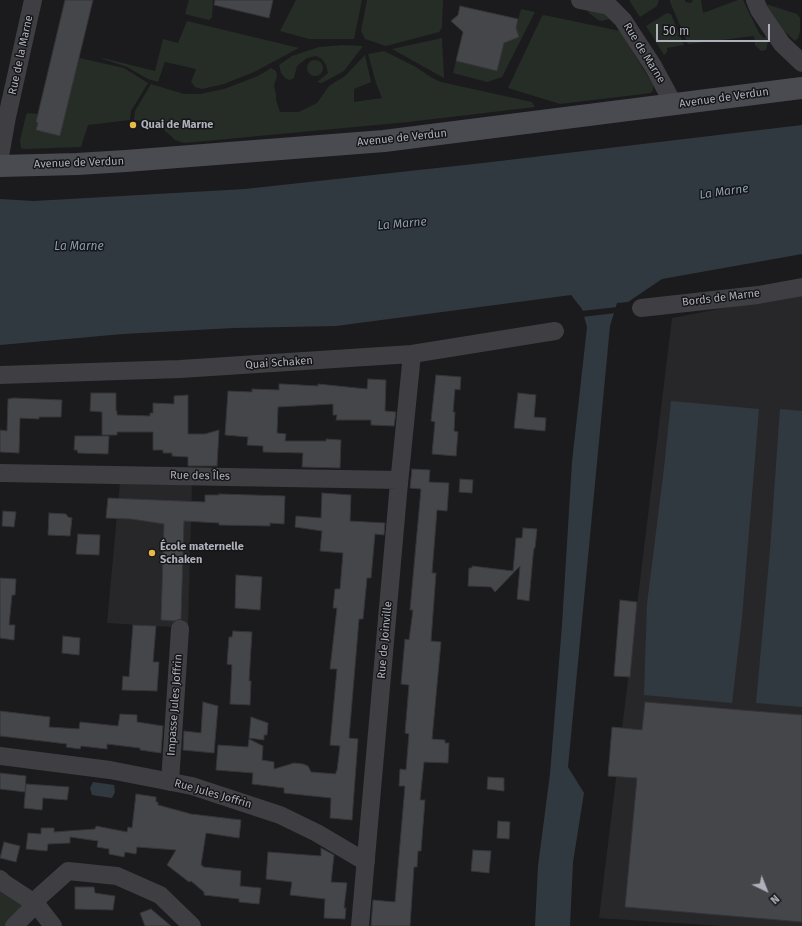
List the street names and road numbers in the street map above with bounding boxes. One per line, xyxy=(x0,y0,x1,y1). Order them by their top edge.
street label: Rue de la Marne xyxy=(6,14,36,96)
street label: Rue de Marne xyxy=(620,20,668,86)
street label: Avenue de Verdun xyxy=(678,85,770,111)
street label: Avenue de Verdun xyxy=(357,127,447,149)
street label: Avenue de Verdun xyxy=(34,155,124,171)
street label: Bords de Marne xyxy=(681,287,761,309)
street label: Quai Schaken xyxy=(245,354,313,372)
street label: Rue des Îles xyxy=(170,469,230,483)
street label: Rue de Joinville xyxy=(375,601,395,679)
street label: Impasse Jules Joffrin xyxy=(165,654,185,756)
street label: Rue Jules Joffrin xyxy=(173,777,253,811)

